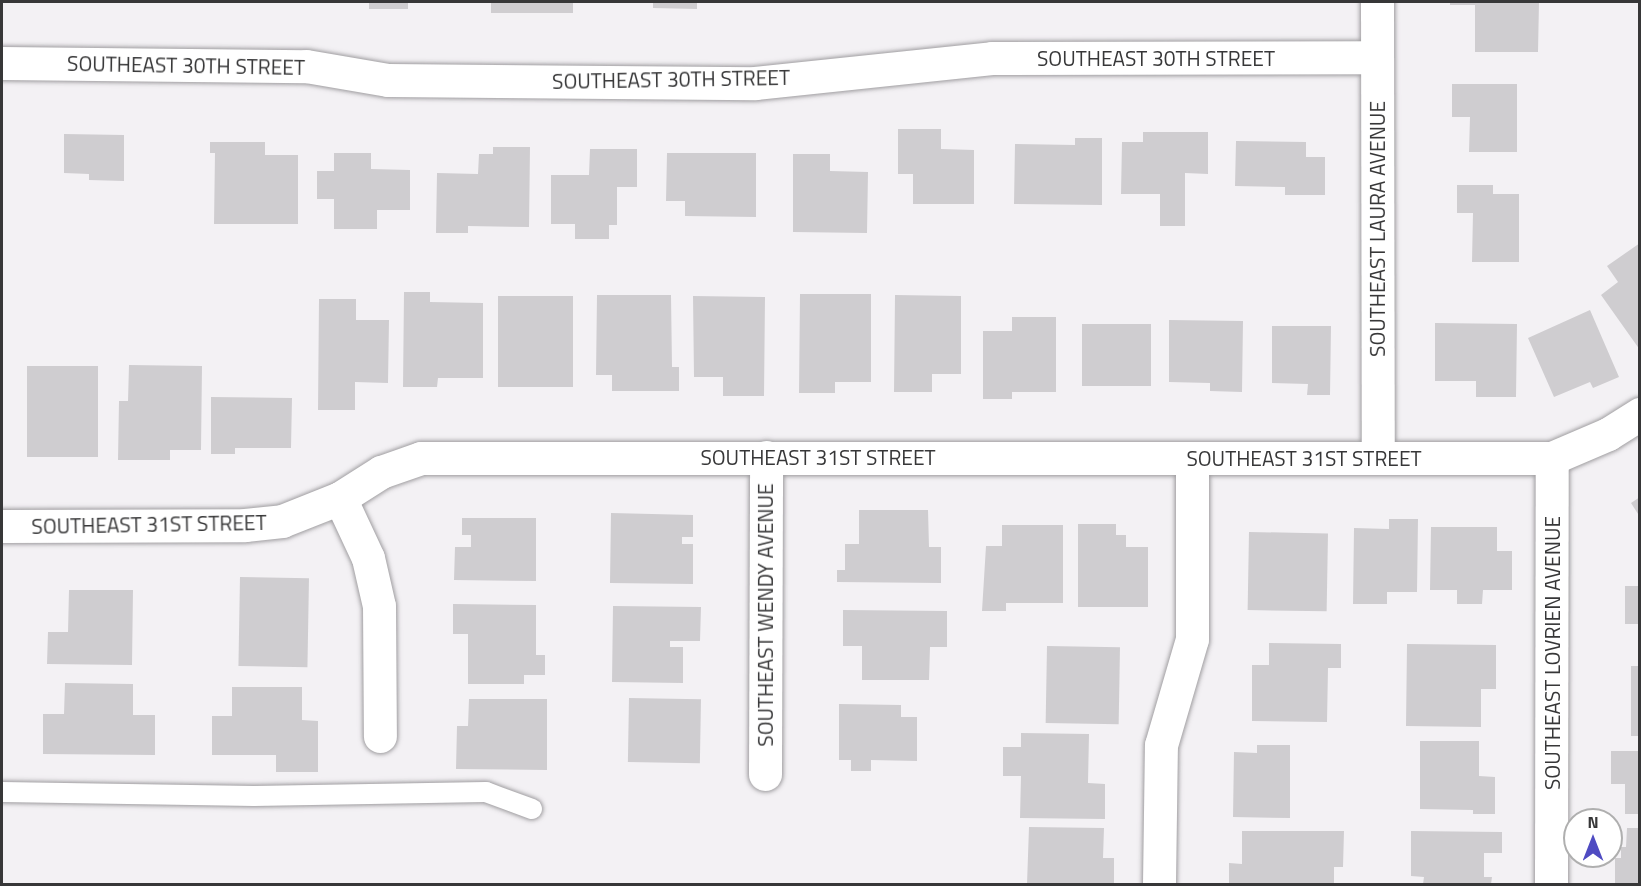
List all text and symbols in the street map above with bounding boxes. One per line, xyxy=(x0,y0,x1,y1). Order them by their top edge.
street label: SOUTHEAST 30TH STREET xyxy=(1037,45,1275,71)
street label: SOUTHEAST 30TH STREET xyxy=(67,50,305,80)
street label: SOUTHEAST 30TH STREET xyxy=(552,64,790,94)
street label: SOUTHEAST LAURA AVENUE xyxy=(1364,101,1390,357)
street label: SOUTHEAST 31ST STREET xyxy=(700,444,936,470)
street label: SOUTHEAST 31ST STREET xyxy=(1186,445,1422,471)
street label: SOUTHEAST WENDY AVENUE xyxy=(752,483,778,747)
street label: SOUTHEAST 31ST STREET xyxy=(31,509,267,539)
street label: SOUTHEAST LOVRIEN AVENUE xyxy=(1539,516,1565,790)
north arrow xyxy=(1563,808,1623,868)
text: N xyxy=(1587,810,1599,834)

